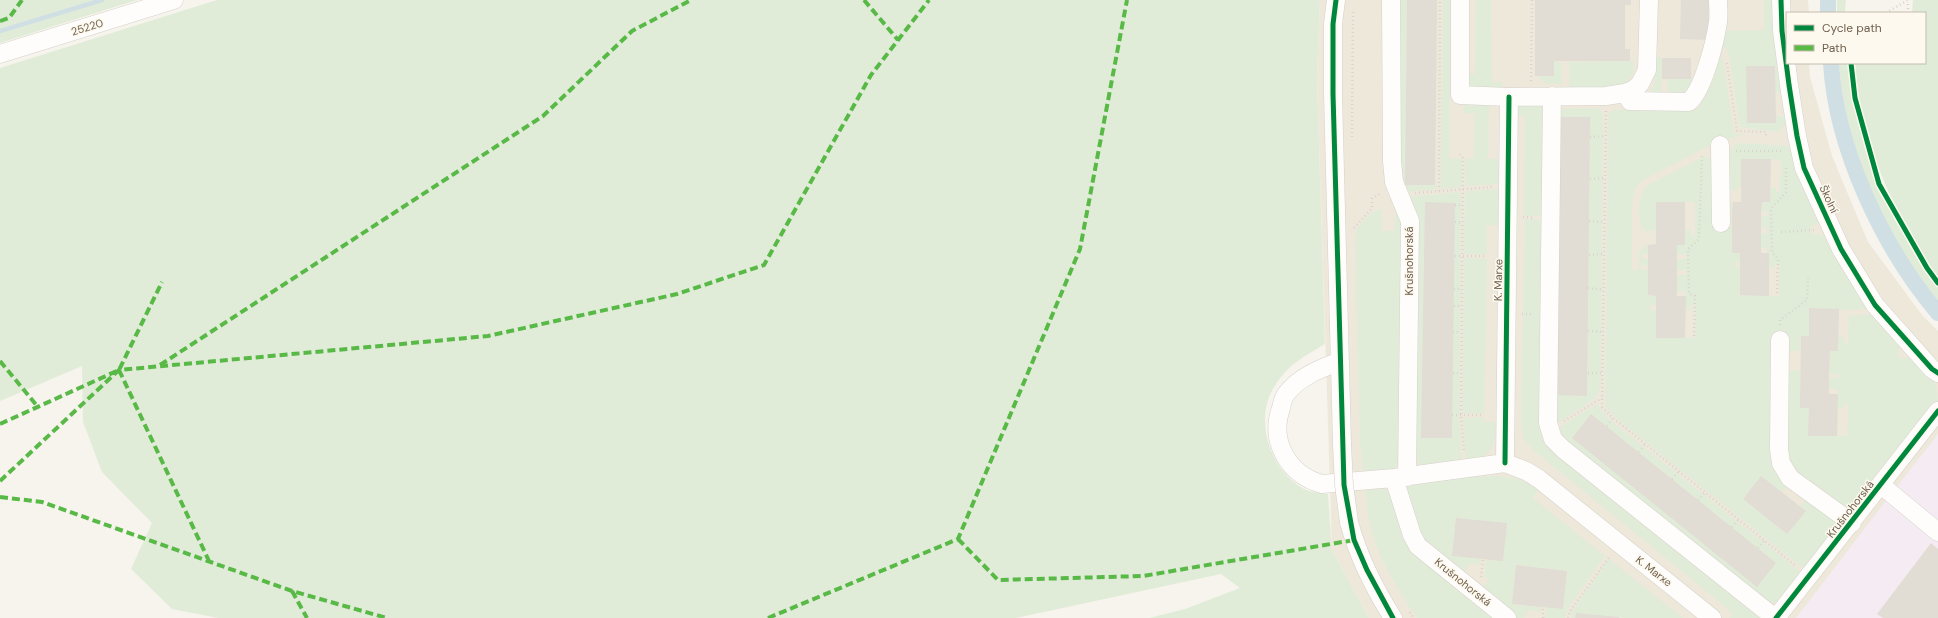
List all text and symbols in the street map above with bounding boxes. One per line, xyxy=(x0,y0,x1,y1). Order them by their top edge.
legend xyxy=(1786,12,1926,64)
street label: 25220 xyxy=(69,15,105,39)
text: Cycle path xyxy=(1822,20,1882,36)
text: Path xyxy=(1822,40,1847,56)
street label: Školní xyxy=(1816,183,1842,216)
street label: Krušnohorská xyxy=(1402,226,1416,296)
street label: K. Marxe xyxy=(1491,259,1505,301)
street label: Krušnohorská xyxy=(1823,477,1877,541)
street label: K. Marxe xyxy=(1633,552,1675,590)
street label: Krušnohorská xyxy=(1432,555,1494,609)

